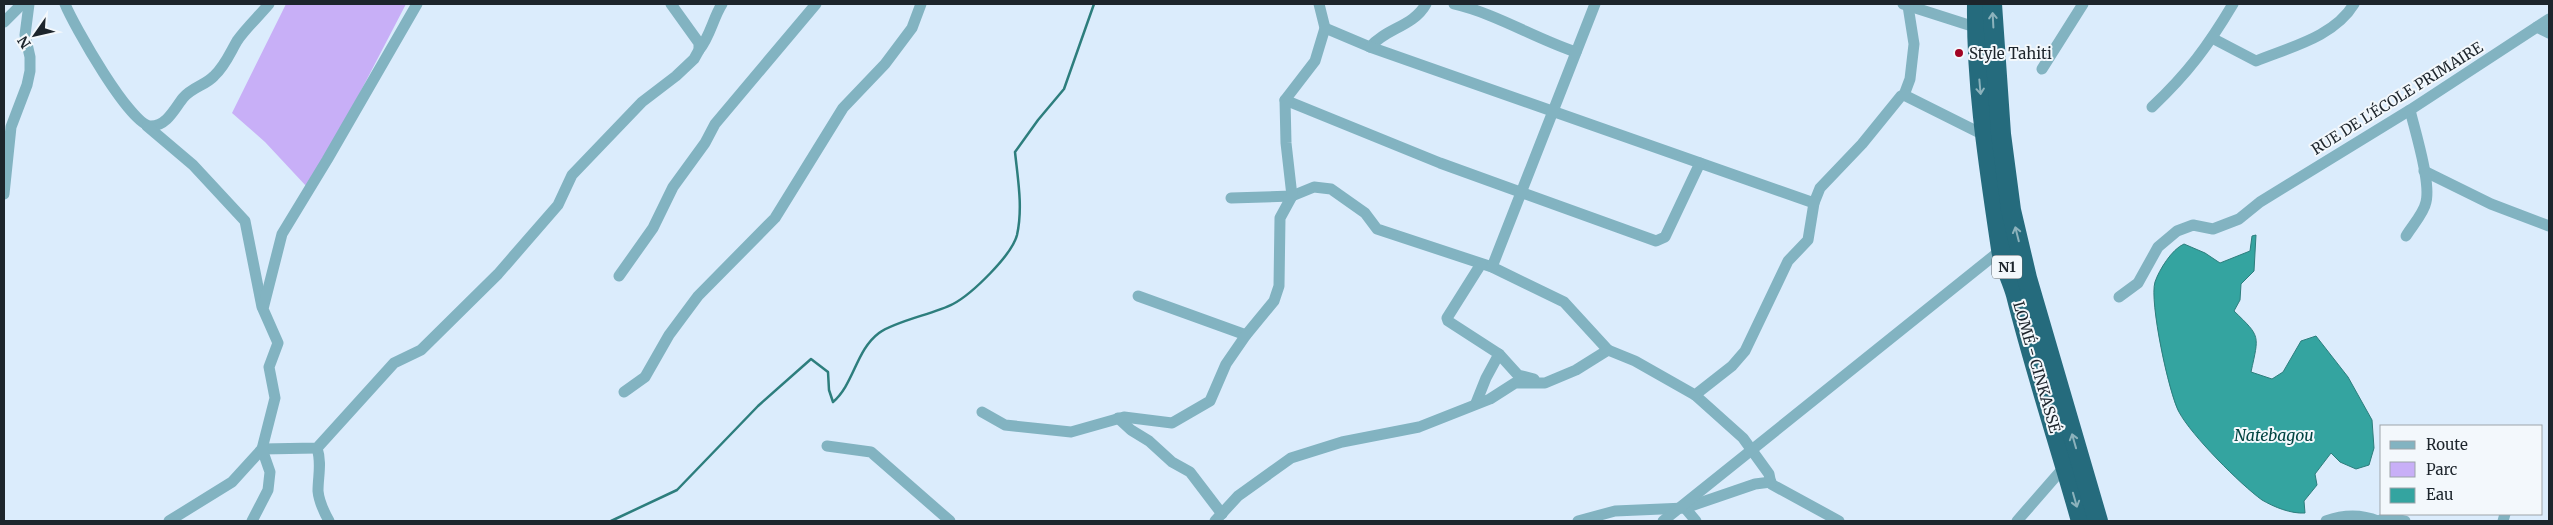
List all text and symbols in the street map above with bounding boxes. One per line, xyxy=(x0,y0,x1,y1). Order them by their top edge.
north arrow xyxy=(10,10,60,60)
one-way arrow xyxy=(1988,13,1997,29)
text: N xyxy=(14,33,35,52)
street label: RUE DE L'ÉCOLE PRIMAIRE xyxy=(2307,36,2487,159)
place label: Style Tahiti xyxy=(1969,44,2052,63)
marker: Style Tahiti xyxy=(1953,47,1965,59)
one-way arrow xyxy=(1975,79,1984,95)
one-way arrow xyxy=(2011,226,2021,242)
road number: N1 xyxy=(1992,256,2022,278)
street label: LOMÉ - CINKASSÉ xyxy=(2009,299,2066,435)
water label: Natebagou xyxy=(2234,425,2314,445)
legend xyxy=(2380,425,2543,515)
one-way arrow xyxy=(2068,433,2078,449)
text: Route xyxy=(2426,435,2468,454)
text: Parc xyxy=(2426,460,2458,479)
text: Eau xyxy=(2426,485,2453,504)
one-way arrow xyxy=(2071,491,2081,507)

